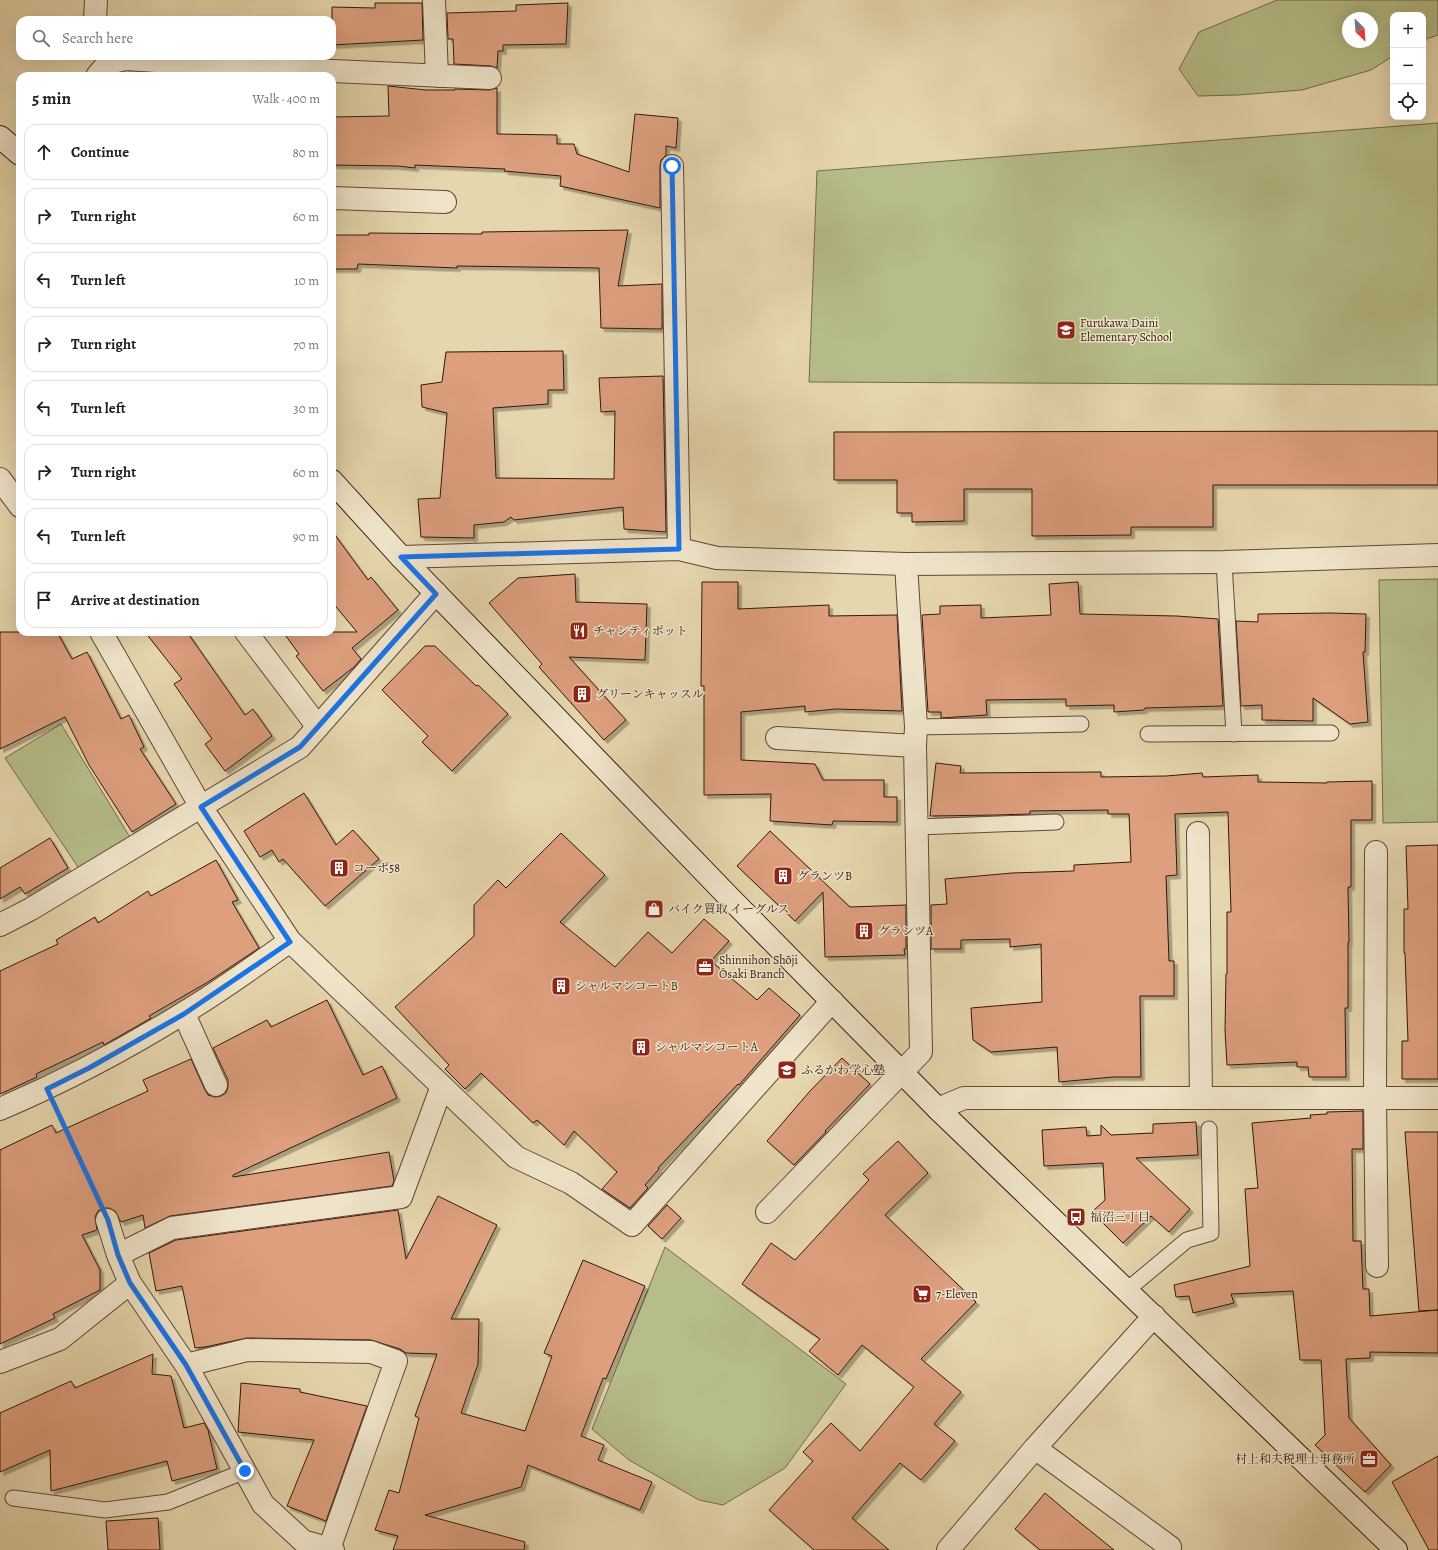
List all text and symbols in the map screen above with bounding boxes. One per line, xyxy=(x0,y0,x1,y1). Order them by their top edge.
north arrow xyxy=(1342,12,1378,48)
map controls xyxy=(1390,12,1426,120)
button: + xyxy=(1390,12,1426,48)
search box xyxy=(16,16,336,60)
icon: search xyxy=(30,27,52,49)
text: Search here xyxy=(62,28,133,48)
button: − xyxy=(1390,48,1426,84)
button: locate xyxy=(1390,84,1426,120)
text: 5 min xyxy=(32,87,71,110)
text: Walk · 400 m xyxy=(252,90,320,107)
icon: ahead xyxy=(33,141,55,163)
text: Continue xyxy=(71,142,129,162)
text: 80 m xyxy=(292,144,319,161)
route start xyxy=(663,157,681,175)
icon: right xyxy=(33,205,55,227)
text: Turn right xyxy=(71,206,136,226)
text: 60 m xyxy=(293,208,319,225)
icon: left xyxy=(33,269,55,291)
text: Turn left xyxy=(71,270,126,290)
text: 10 m xyxy=(294,272,319,289)
place label: Furukawa Daini Elementary School xyxy=(1080,315,1172,345)
school or university icon: Furukawa Daini Elementary School xyxy=(1055,319,1077,341)
icon: right xyxy=(33,333,55,355)
text: Turn right xyxy=(71,334,136,354)
text: 70 m xyxy=(293,336,319,353)
icon: left xyxy=(33,397,55,419)
text: Turn left xyxy=(71,398,126,418)
text: 30 m xyxy=(293,400,319,417)
icon: right xyxy=(33,461,55,483)
text: Turn right xyxy=(71,462,136,482)
text: 60 m xyxy=(293,464,319,481)
icon: left xyxy=(33,525,55,547)
text: Turn left xyxy=(71,526,126,546)
text: 90 m xyxy=(293,528,319,545)
icon: arrive xyxy=(33,589,55,611)
text: Arrive at destination xyxy=(71,590,200,610)
restaurant icon: チャンティポット xyxy=(568,620,590,642)
place label: チャンティポット xyxy=(593,623,688,639)
building icon: グリーンキャッスル xyxy=(571,683,593,705)
place label: グリーンキャッスル xyxy=(596,686,704,702)
building icon: コーポ58 xyxy=(328,857,350,879)
place label: コーポ58 xyxy=(353,860,400,876)
building icon: グランツB xyxy=(772,865,794,887)
place label: グランツB xyxy=(797,868,852,884)
shop icon: バイク買取 イーグルス xyxy=(643,898,665,920)
place label: バイク買取 イーグルス xyxy=(668,901,789,917)
building icon: グランツA xyxy=(853,920,875,942)
place label: グランツA xyxy=(878,923,934,939)
place label: Shinnihon Shōji Ōsaki Branch xyxy=(719,952,798,982)
office icon: Shinnihon Shōji Ōsaki Branch xyxy=(694,956,716,978)
building icon: シャルマンコートB xyxy=(550,975,572,997)
place label: シャルマンコートB xyxy=(575,978,678,994)
building icon: シャルマンコートA xyxy=(630,1036,652,1058)
place label: シャルマンコートA xyxy=(655,1039,759,1055)
school or university icon: ふるかわ学心塾 xyxy=(776,1059,798,1081)
place label: ふるかわ学心塾 xyxy=(801,1062,885,1078)
bus stop icon: 福沼三丁目 xyxy=(1065,1206,1087,1228)
place label: 福沼三丁目 xyxy=(1090,1209,1150,1225)
supermarket icon: 7-Eleven xyxy=(911,1283,933,1305)
place label: 7-Eleven xyxy=(936,1286,978,1302)
office icon: 村上和夫税理士事務所 xyxy=(1358,1448,1380,1470)
place label: 村上和夫税理士事務所 xyxy=(1235,1451,1355,1467)
route end xyxy=(236,1462,254,1480)

